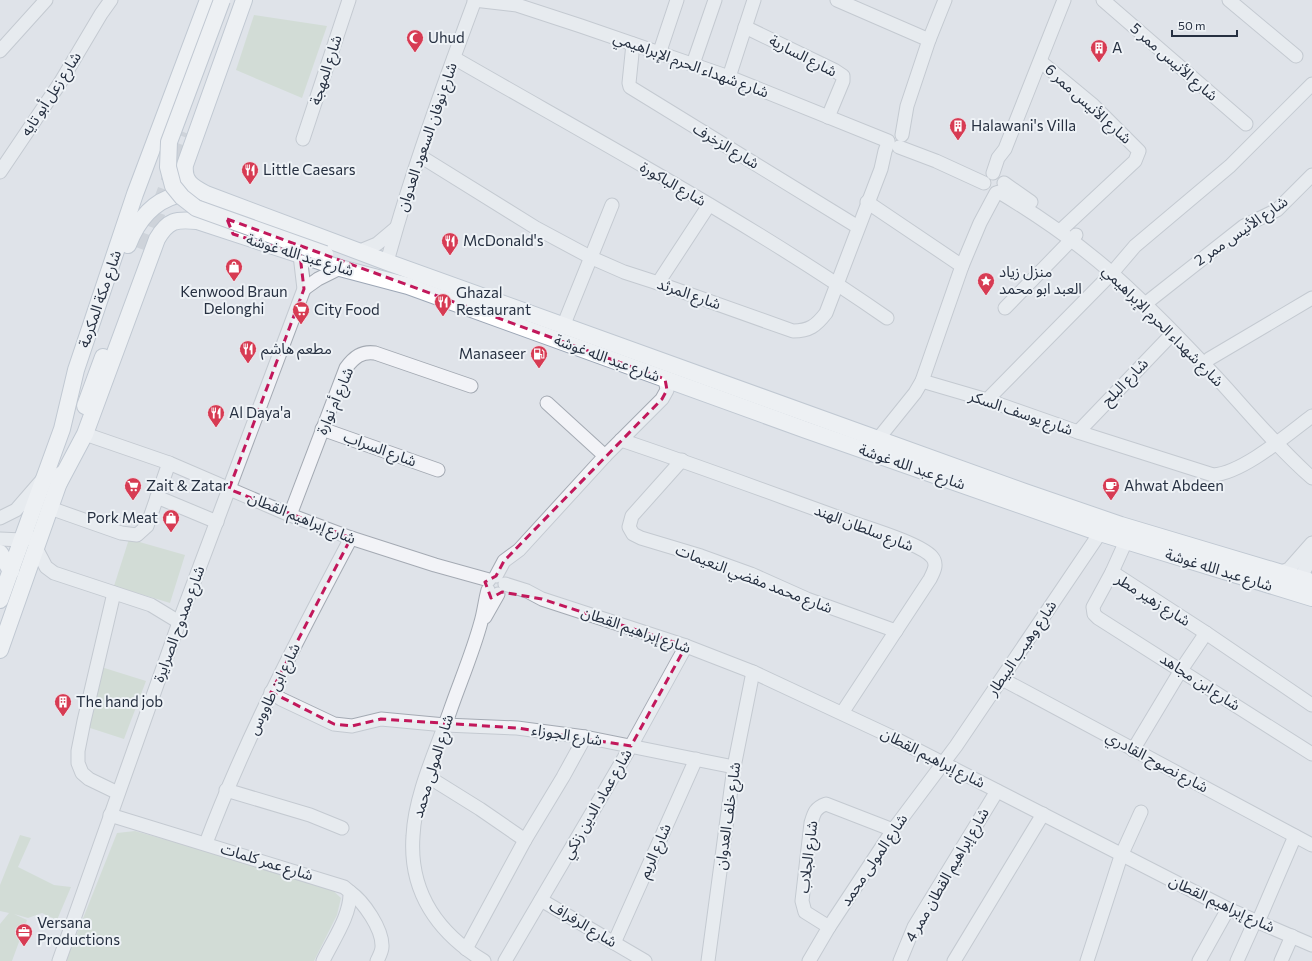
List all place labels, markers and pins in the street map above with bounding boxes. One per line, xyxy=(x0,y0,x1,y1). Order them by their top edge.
mosque icon: Uhud xyxy=(405,28,425,53)
place label: Uhud xyxy=(428,28,465,46)
building icon: A xyxy=(1089,38,1109,63)
place label: A xyxy=(1112,38,1122,56)
building icon: Halawani's Villa xyxy=(948,116,968,141)
place label: Halawani's Villa xyxy=(971,116,1076,134)
restaurant icon: Little Caesars xyxy=(240,160,260,185)
place label: Little Caesars xyxy=(263,160,356,178)
restaurant icon: McDonald's xyxy=(440,231,460,256)
place label: McDonald's xyxy=(463,231,544,249)
shop icon: Kenwood Braun Delonghi xyxy=(224,257,244,282)
place label: منزل زياد العبد ابو محمد xyxy=(999,262,1082,298)
place icon: منزل زياد العبد ابو محمد xyxy=(976,271,996,296)
place label: Kenwood Braun Delonghi xyxy=(180,282,288,317)
place label: Ghazal Restaurant xyxy=(456,283,531,318)
restaurant icon: Ghazal Restaurant xyxy=(433,292,453,317)
supermarket icon: City Food xyxy=(291,300,311,325)
place label: City Food xyxy=(314,300,380,318)
restaurant icon: مطعم هاشم xyxy=(238,339,258,364)
place label: مطعم هاشم xyxy=(261,339,332,360)
place label: Manaseer xyxy=(459,344,526,362)
fuel station icon: Manaseer xyxy=(529,344,549,369)
restaurant icon: Al Daya'a xyxy=(206,403,226,428)
place label: Al Daya'a xyxy=(229,403,291,421)
supermarket icon: Zait & Zatar xyxy=(123,476,143,501)
place label: Zait & Zatar xyxy=(146,476,229,494)
cafe icon: Ahwat Abdeen xyxy=(1101,476,1121,501)
place label: Ahwat Abdeen xyxy=(1124,476,1224,494)
place label: Pork Meat xyxy=(87,508,158,526)
shop icon: Pork Meat xyxy=(161,508,181,533)
building icon: The hand job xyxy=(53,692,73,717)
place label: The hand job xyxy=(76,692,163,710)
place label: Versana Productions xyxy=(37,913,120,948)
office icon: Versana Productions xyxy=(14,922,34,947)

